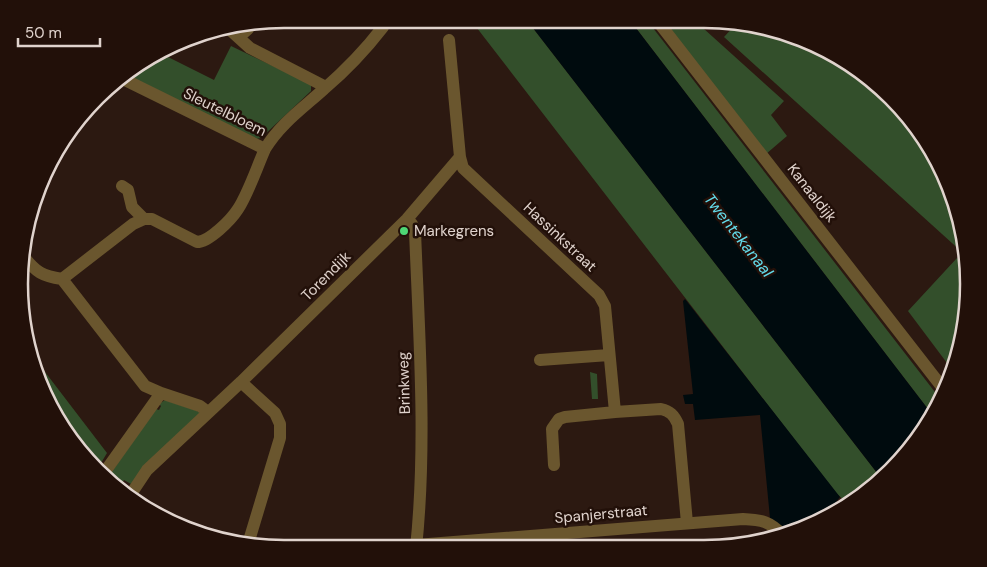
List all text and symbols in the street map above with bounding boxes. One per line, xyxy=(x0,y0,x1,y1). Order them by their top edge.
scale bar xyxy=(18,15,100,47)
text: 50 m xyxy=(25,23,62,43)
street label: Sleutelbloem xyxy=(180,83,270,141)
street label: Kanaaldijk xyxy=(783,160,841,227)
water label: Twentekanaal xyxy=(699,189,778,282)
street label: Hassinkstraat xyxy=(519,198,601,276)
place label: Markegrens xyxy=(414,221,494,241)
marker: Markegrens xyxy=(398,225,410,237)
street label: Torendijk xyxy=(297,247,355,305)
street label: Brinkweg xyxy=(393,351,415,415)
street label: Spanjerstraat xyxy=(554,500,648,528)

